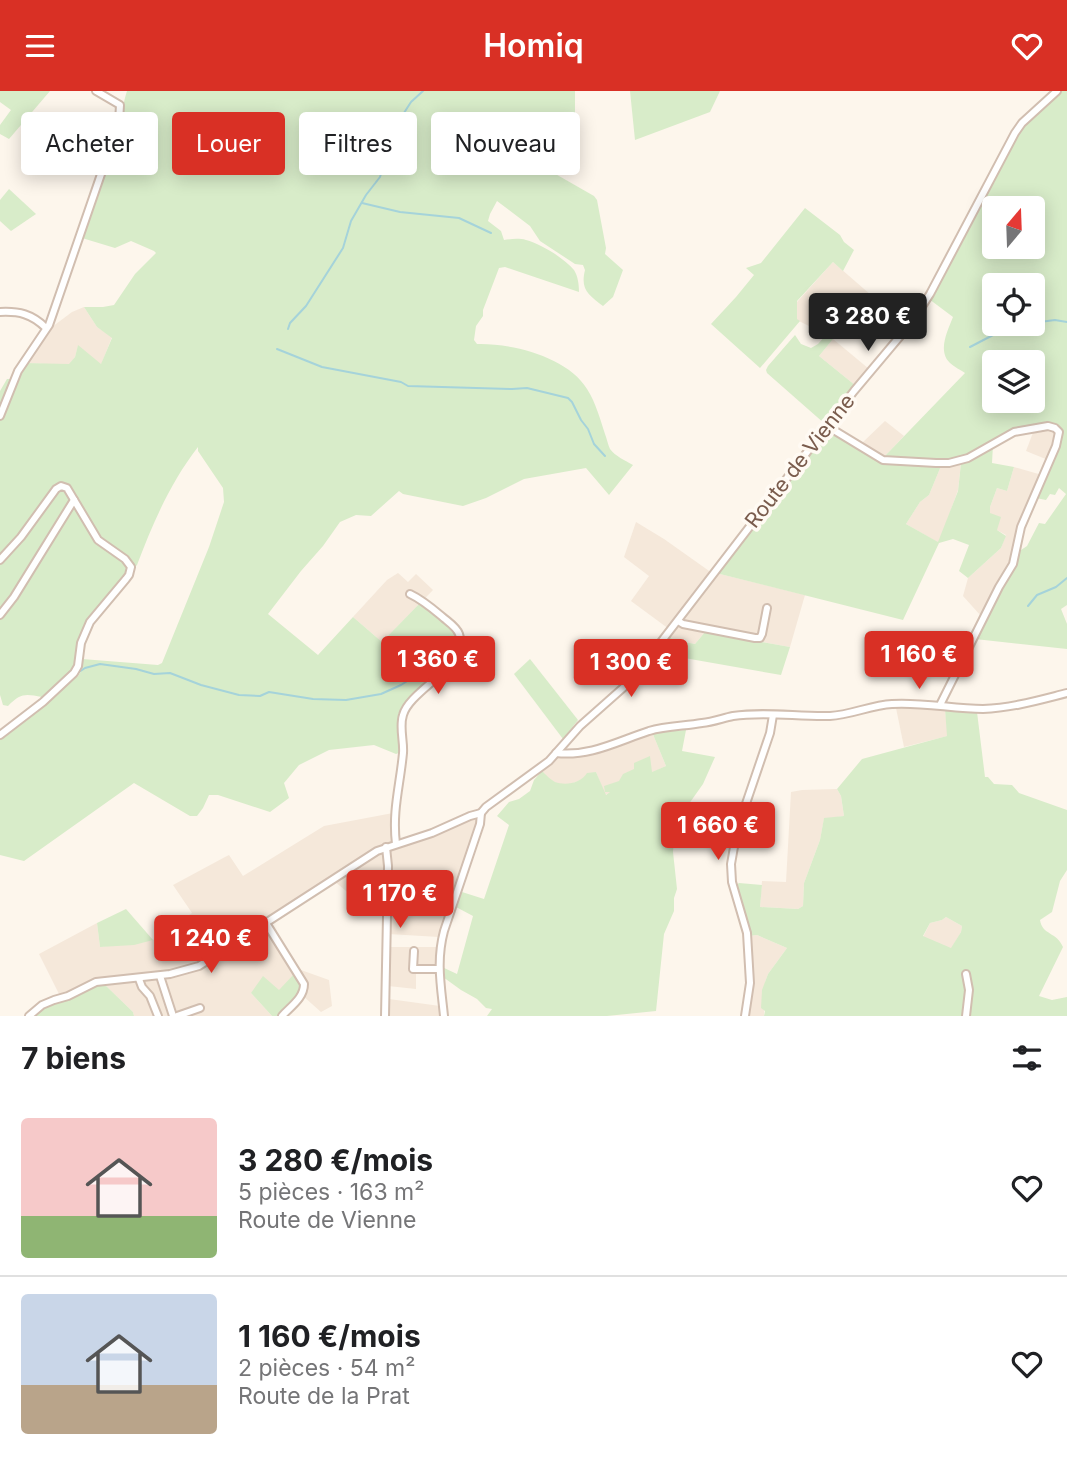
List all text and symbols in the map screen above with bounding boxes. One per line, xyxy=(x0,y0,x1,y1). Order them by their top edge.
text: Homiq xyxy=(483,26,584,65)
icon: menu xyxy=(21,27,59,65)
icon: heart xyxy=(1008,27,1046,65)
chip: Acheter xyxy=(21,112,158,175)
chip: Louer xyxy=(172,112,285,175)
chip: Filtres xyxy=(299,112,417,175)
chip: Nouveau xyxy=(431,112,580,175)
north arrow xyxy=(982,196,1045,259)
map controls xyxy=(982,196,1045,413)
button: locate xyxy=(982,273,1045,336)
pin: 3 280 € xyxy=(803,293,933,353)
text: 3 280 € xyxy=(825,302,911,330)
button: layers xyxy=(982,350,1045,413)
street label: Route de Vienne xyxy=(740,389,860,533)
pin: 1 160 € xyxy=(854,631,984,691)
pin: 1 360 € xyxy=(373,637,503,696)
pin: 1 300 € xyxy=(566,639,696,699)
text: 1 160 € xyxy=(881,640,957,668)
text: 1 360 € xyxy=(397,645,479,673)
text: 1 300 € xyxy=(590,648,672,676)
pin: 1 660 € xyxy=(653,803,783,862)
text: 1 660 € xyxy=(677,811,759,839)
pin: 1 170 € xyxy=(335,871,465,930)
text: 1 170 € xyxy=(363,879,438,907)
pin: 1 240 € xyxy=(146,915,276,975)
text: 1 240 € xyxy=(170,924,252,952)
icon: filters xyxy=(1008,1039,1046,1077)
text: 7 biens xyxy=(21,1040,126,1076)
text: 3 280 €/mois xyxy=(238,1142,433,1178)
icon: home xyxy=(77,1146,161,1230)
icon: heart xyxy=(1008,1169,1046,1207)
text: 5 pièces · 163 m² xyxy=(238,1178,424,1206)
text: Route de Vienne xyxy=(238,1206,416,1234)
text: 1 160 €/mois xyxy=(238,1318,421,1354)
icon: home xyxy=(77,1322,161,1406)
icon: heart xyxy=(1008,1345,1046,1383)
text: 2 pièces · 54 m² xyxy=(238,1354,415,1382)
text: Route de la Prat xyxy=(238,1382,410,1410)

